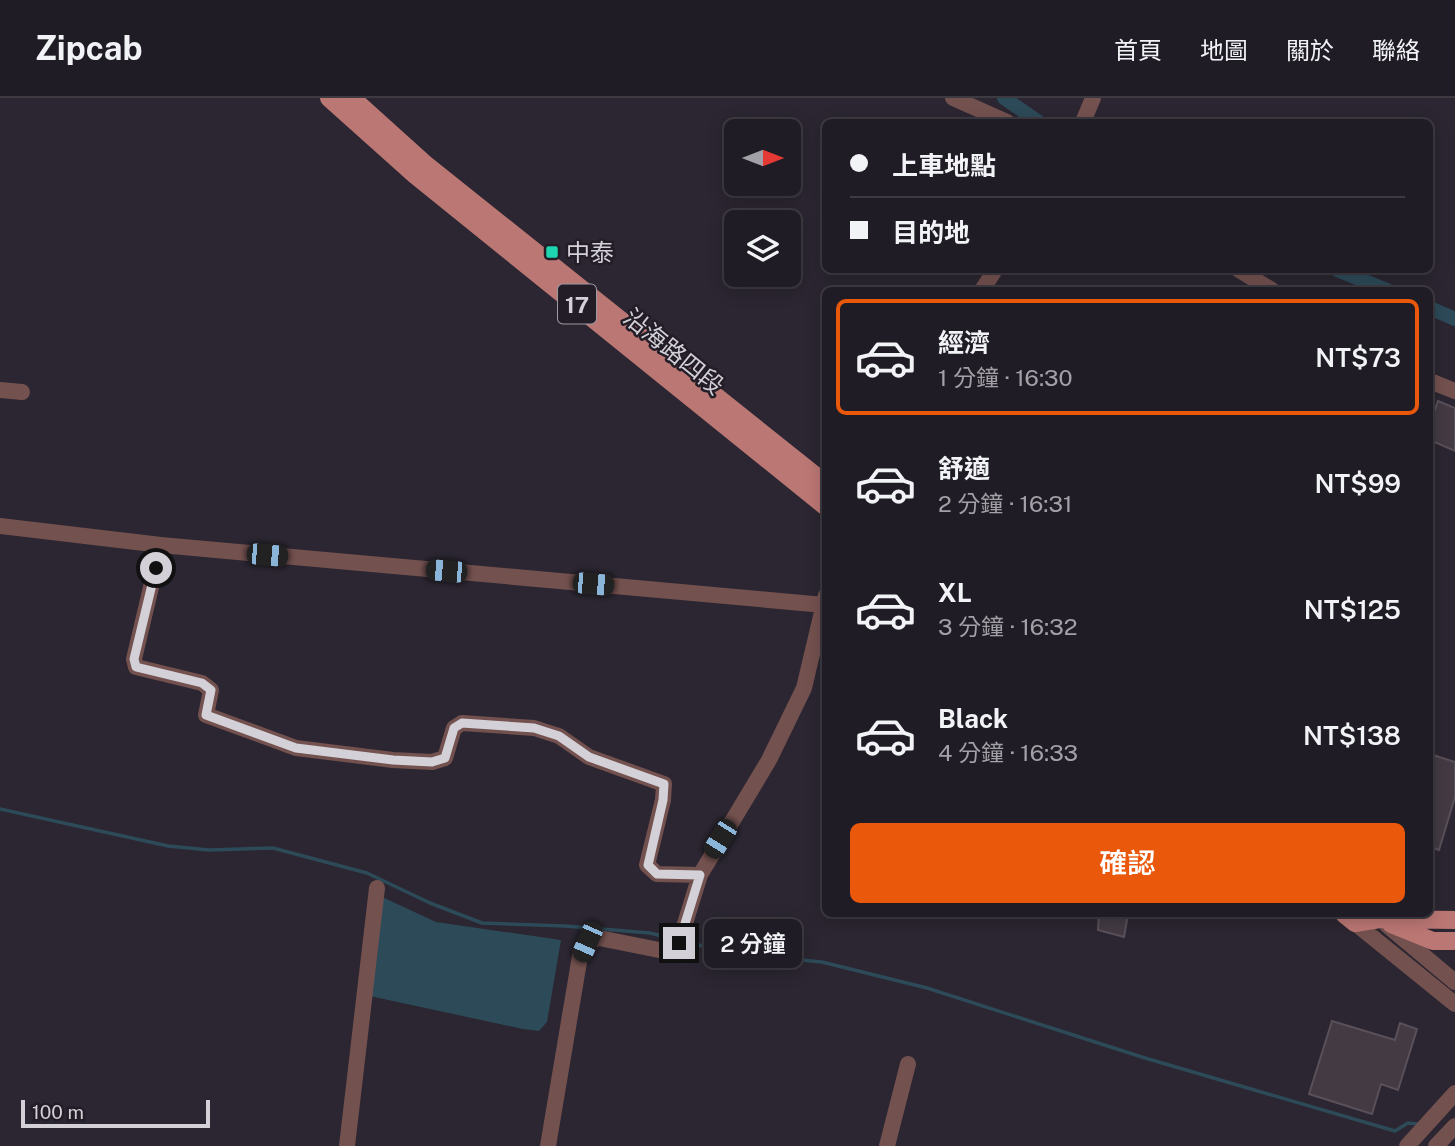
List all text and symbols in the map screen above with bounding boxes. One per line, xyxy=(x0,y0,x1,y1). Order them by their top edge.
text: Zipcab xyxy=(35,29,143,67)
text: 首頁 xyxy=(1114,36,1162,64)
text: 地圖 xyxy=(1200,36,1248,64)
text: 關於 xyxy=(1286,36,1334,64)
text: 聯絡 xyxy=(1372,36,1420,64)
north arrow xyxy=(724,119,802,196)
map controls xyxy=(724,119,801,287)
text: 上車地點 xyxy=(892,150,996,181)
button: layers xyxy=(724,210,801,287)
text: 目的地 xyxy=(892,217,970,248)
place label: 中泰 xyxy=(566,238,614,266)
marker: 中泰 xyxy=(544,244,560,260)
road number: 17 xyxy=(558,284,596,324)
street label: 沿海路四段 xyxy=(619,302,729,400)
icon: car xyxy=(854,326,917,389)
text: 經濟 xyxy=(938,327,990,358)
text: NT$73 xyxy=(1315,342,1401,373)
text: 1 分鐘 · 16:30 xyxy=(938,364,1073,391)
icon: car xyxy=(854,452,917,515)
text: 舒適 xyxy=(938,453,990,484)
text: NT$99 xyxy=(1314,468,1401,499)
text: 2 分鐘 · 16:31 xyxy=(938,490,1072,517)
car xyxy=(246,543,289,567)
route start xyxy=(140,552,172,584)
car xyxy=(425,559,468,583)
car xyxy=(572,572,615,596)
text: XL xyxy=(938,577,972,608)
icon: car xyxy=(854,578,917,641)
text: NT$125 xyxy=(1304,594,1401,625)
text: 3 分鐘 · 16:32 xyxy=(938,613,1077,640)
text: Black xyxy=(938,703,1008,734)
icon: car xyxy=(854,704,917,767)
text: NT$138 xyxy=(1303,720,1401,751)
text: 4 分鐘 · 16:33 xyxy=(938,739,1078,766)
car xyxy=(700,816,741,862)
button: 確認 xyxy=(850,823,1405,903)
callout: 2 分鐘 xyxy=(704,918,802,968)
car xyxy=(569,919,606,965)
route end xyxy=(663,927,695,959)
text: 2 分鐘 xyxy=(720,930,786,957)
scale bar xyxy=(21,1097,210,1129)
text: 100 m xyxy=(32,1101,84,1123)

